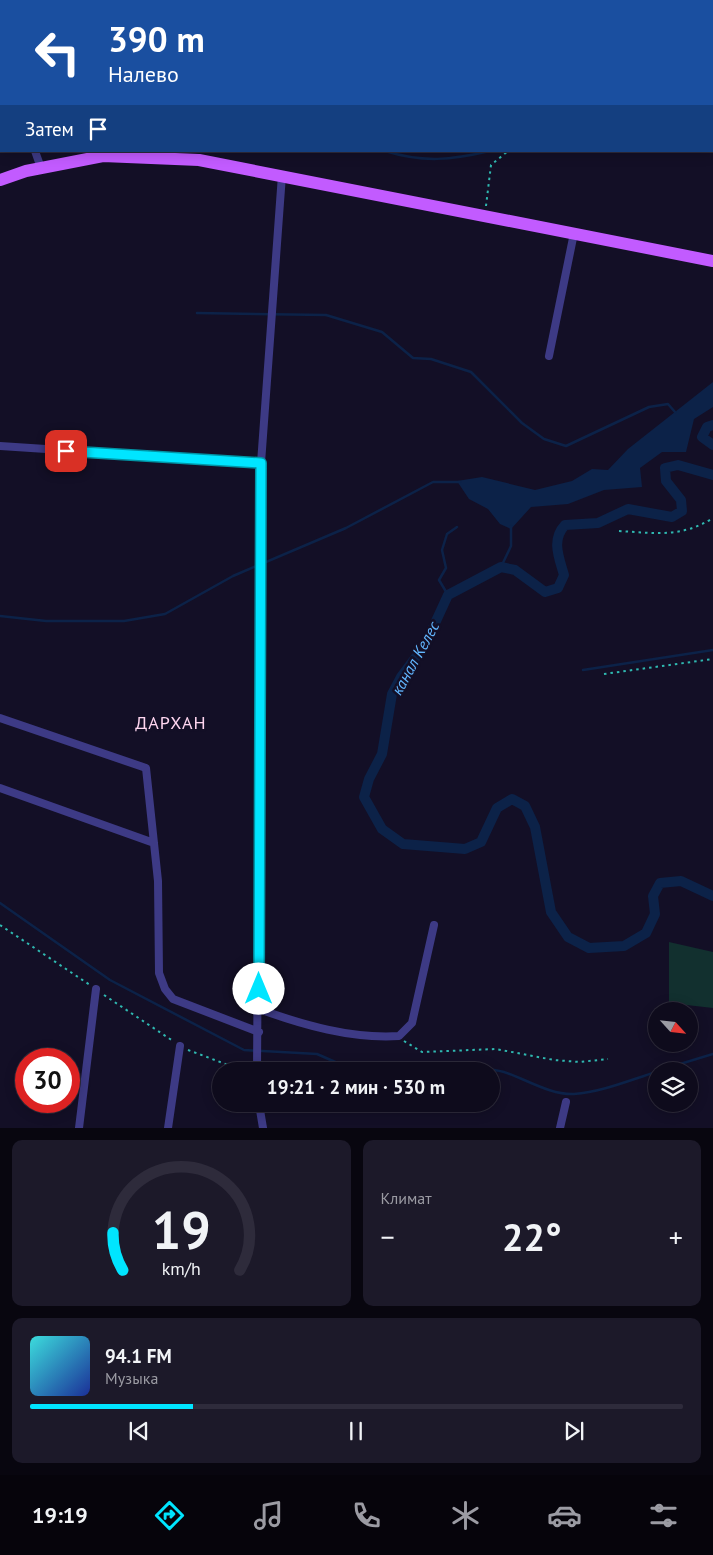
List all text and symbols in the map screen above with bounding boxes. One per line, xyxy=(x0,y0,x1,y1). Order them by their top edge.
text: 390 m xyxy=(108,16,205,62)
icon: left xyxy=(25,20,90,85)
text: Налево xyxy=(108,60,179,88)
icon: arrive xyxy=(84,115,112,143)
text: Затем xyxy=(25,117,74,141)
pin xyxy=(45,430,87,472)
icon: arrive xyxy=(52,437,80,465)
water label: канал Келес xyxy=(387,617,444,698)
district label: ДАРХАН xyxy=(135,711,207,734)
position arrow xyxy=(232,962,284,1014)
north arrow xyxy=(648,1002,698,1052)
map controls xyxy=(648,1002,698,1112)
speed limit sign: 30 xyxy=(15,1048,80,1113)
button: layers xyxy=(648,1062,698,1112)
text: 19:21 · 2 мин · 530 m xyxy=(267,1075,445,1099)
text: Климат xyxy=(381,1188,432,1208)
text: 19 xyxy=(152,1196,211,1263)
text: 22° xyxy=(502,1212,562,1261)
text: − xyxy=(381,1218,395,1255)
text: + xyxy=(669,1218,683,1255)
text: km/h xyxy=(162,1257,201,1280)
text: 94.1 FM xyxy=(105,1344,172,1368)
text: Музыка xyxy=(105,1368,158,1388)
icon: previous xyxy=(125,1417,153,1445)
icon: pause xyxy=(342,1417,370,1445)
icon: next xyxy=(560,1417,588,1445)
icon: directions xyxy=(152,1498,187,1533)
icon: music xyxy=(251,1498,286,1533)
icon: phone xyxy=(349,1498,384,1533)
icon: climate xyxy=(448,1498,483,1533)
icon: car xyxy=(547,1498,582,1533)
icon: filters xyxy=(646,1498,681,1533)
text: 19:19 xyxy=(32,1501,88,1529)

